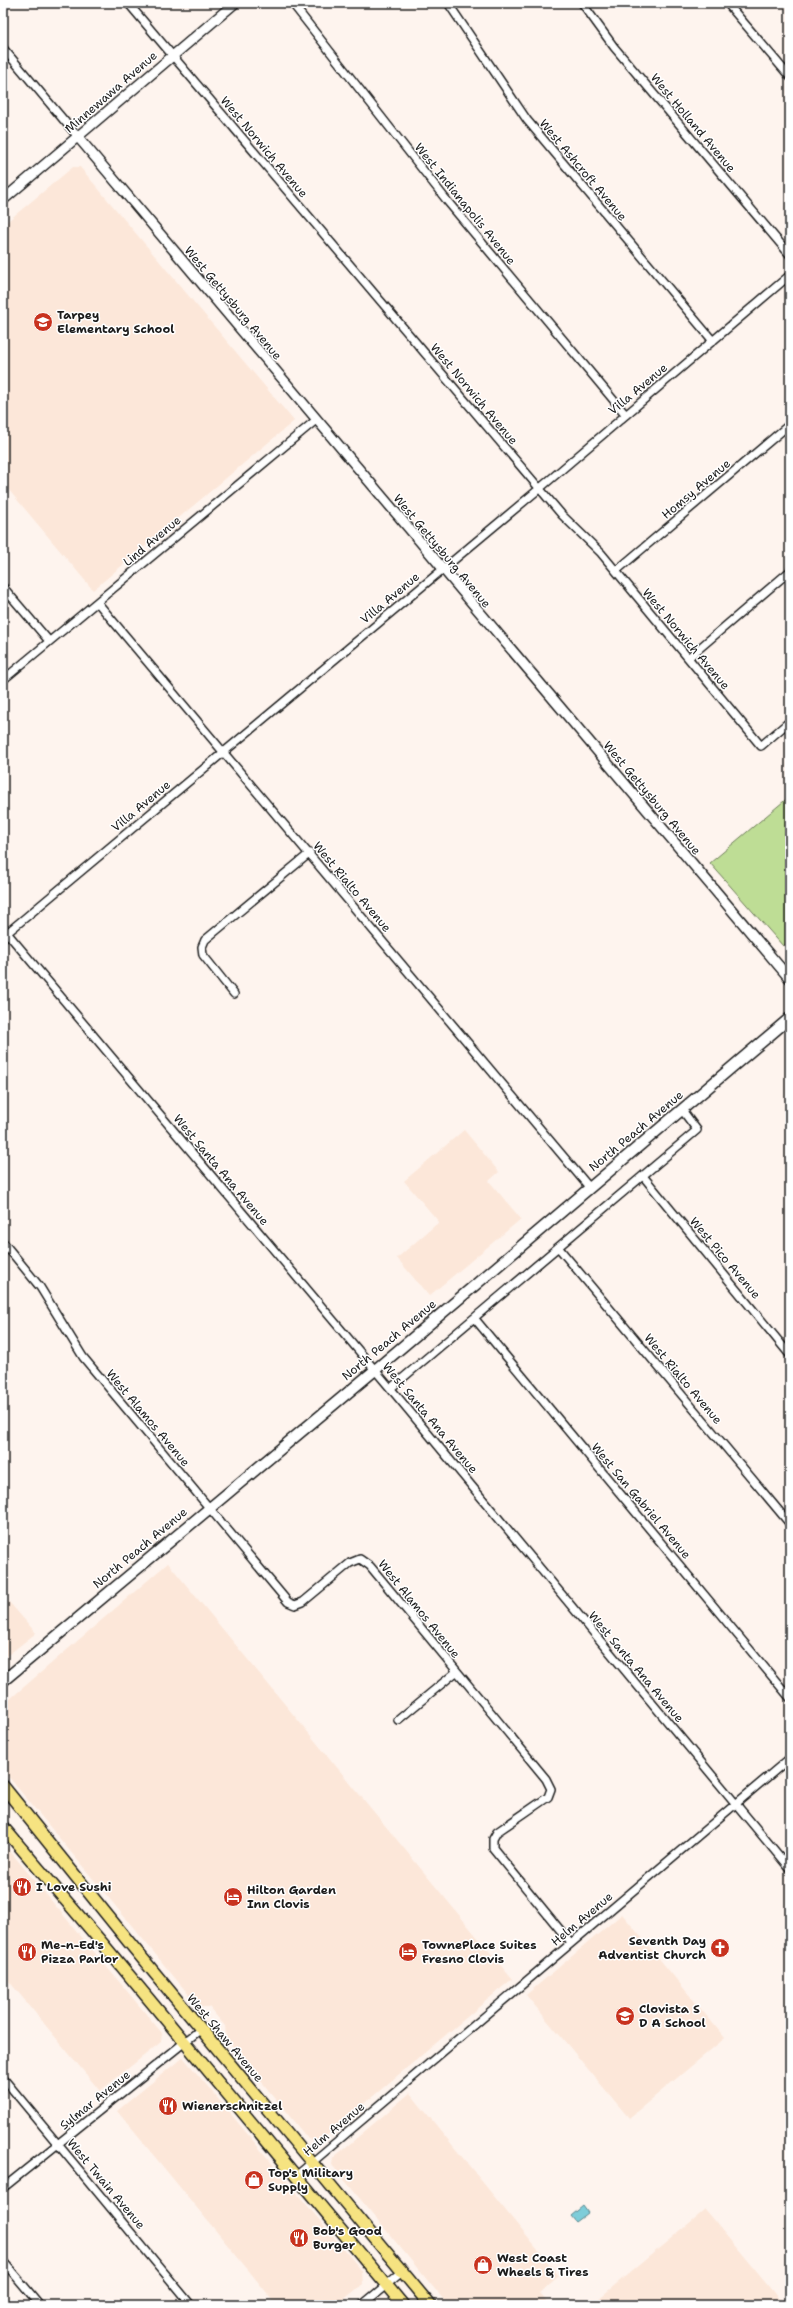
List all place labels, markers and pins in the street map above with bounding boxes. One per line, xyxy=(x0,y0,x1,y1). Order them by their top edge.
place label: Tarpey Elementary School xyxy=(57,307,174,337)
school or university icon: Tarpey Elementary School xyxy=(32,311,54,333)
restaurant icon: I Love Sushi xyxy=(11,1876,33,1898)
place label: I Love Sushi xyxy=(36,1879,112,1895)
place label: Hilton Garden Inn Clovis xyxy=(247,1882,336,1912)
hotel icon: Hilton Garden Inn Clovis xyxy=(222,1886,244,1908)
place label: Seventh Day Adventist Church xyxy=(598,1933,706,1963)
place label: Me-n-Ed's Pizza Parlor xyxy=(41,1937,119,1967)
place label: TownePlace Suites Fresno Clovis xyxy=(422,1937,537,1967)
church icon: Seventh Day Adventist Church xyxy=(709,1937,731,1959)
restaurant icon: Me-n-Ed's Pizza Parlor xyxy=(16,1941,38,1963)
hotel icon: TownePlace Suites Fresno Clovis xyxy=(397,1941,419,1963)
place label: Clovista S D A School xyxy=(639,2001,706,2031)
school or university icon: Clovista S D A School xyxy=(614,2005,636,2027)
restaurant icon: Wienerschnitzel xyxy=(157,2095,179,2117)
place label: Wienerschnitzel xyxy=(182,2098,282,2114)
place label: Top's Military Supply xyxy=(268,2165,353,2195)
shop icon: Top's Military Supply xyxy=(243,2169,265,2191)
place label: Bob's Good Burger xyxy=(313,2223,382,2253)
restaurant icon: Bob's Good Burger xyxy=(288,2227,310,2249)
place label: West Coast Wheels & Tires xyxy=(497,2250,588,2280)
shop icon: West Coast Wheels & Tires xyxy=(472,2254,494,2276)

